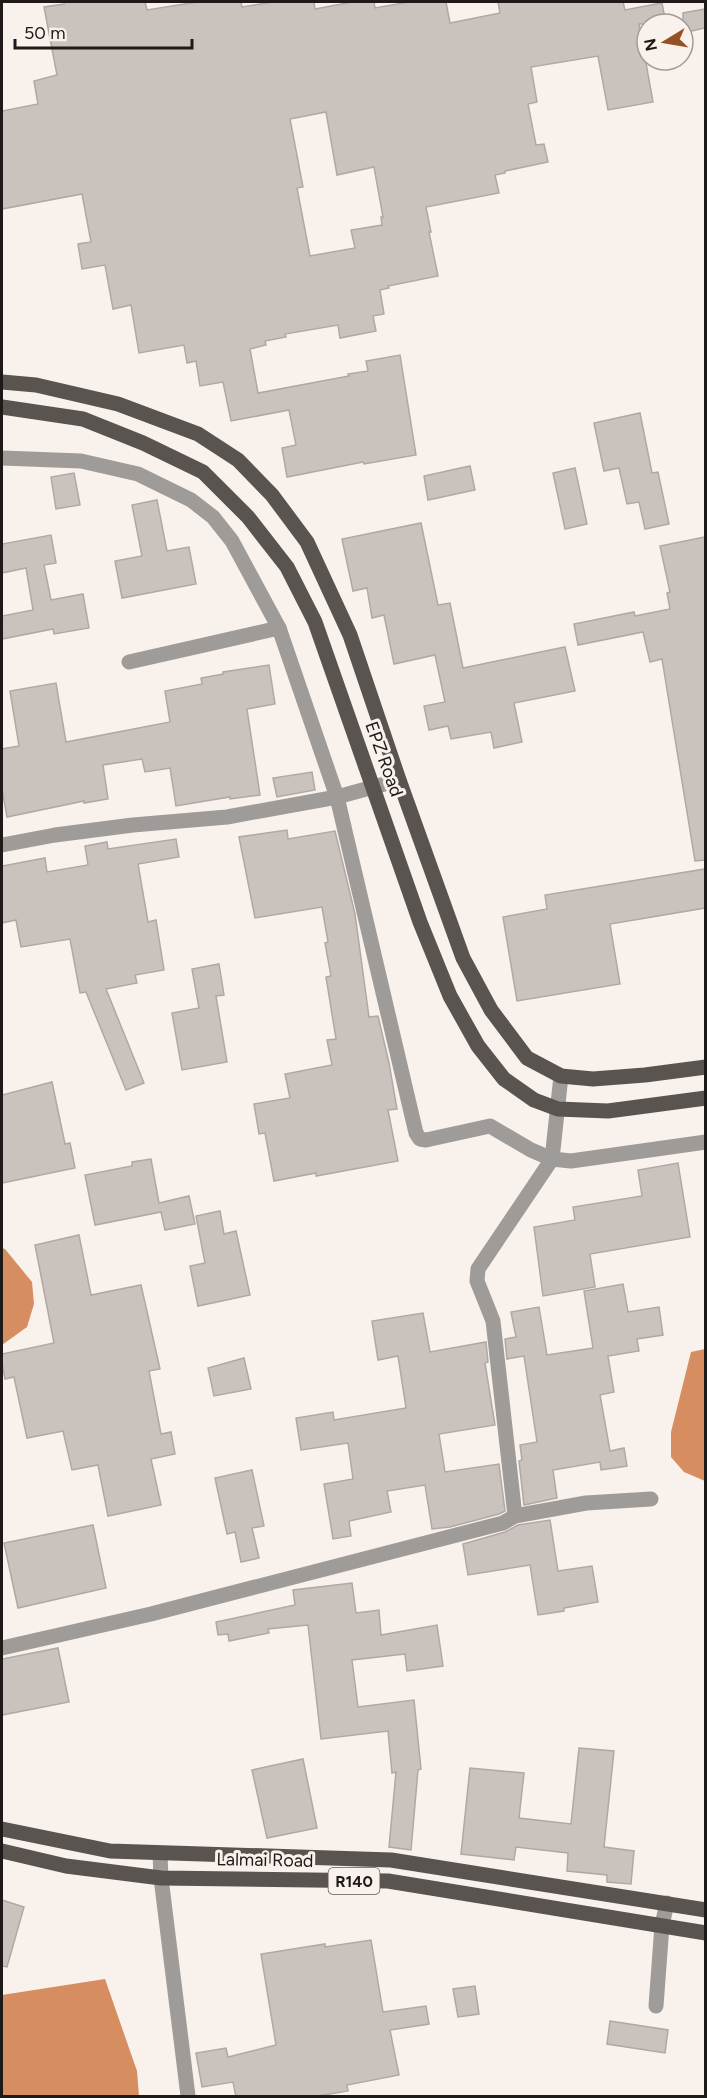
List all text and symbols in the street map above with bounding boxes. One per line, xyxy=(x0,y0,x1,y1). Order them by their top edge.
scale bar xyxy=(15,12,192,50)
north arrow xyxy=(635,12,695,72)
text: 50 m xyxy=(24,22,66,44)
text: N xyxy=(640,37,661,53)
street label: EPZ Road xyxy=(360,718,408,800)
street label: Lalmai Road xyxy=(216,1848,314,1872)
road number: R140 xyxy=(328,1868,380,1894)

